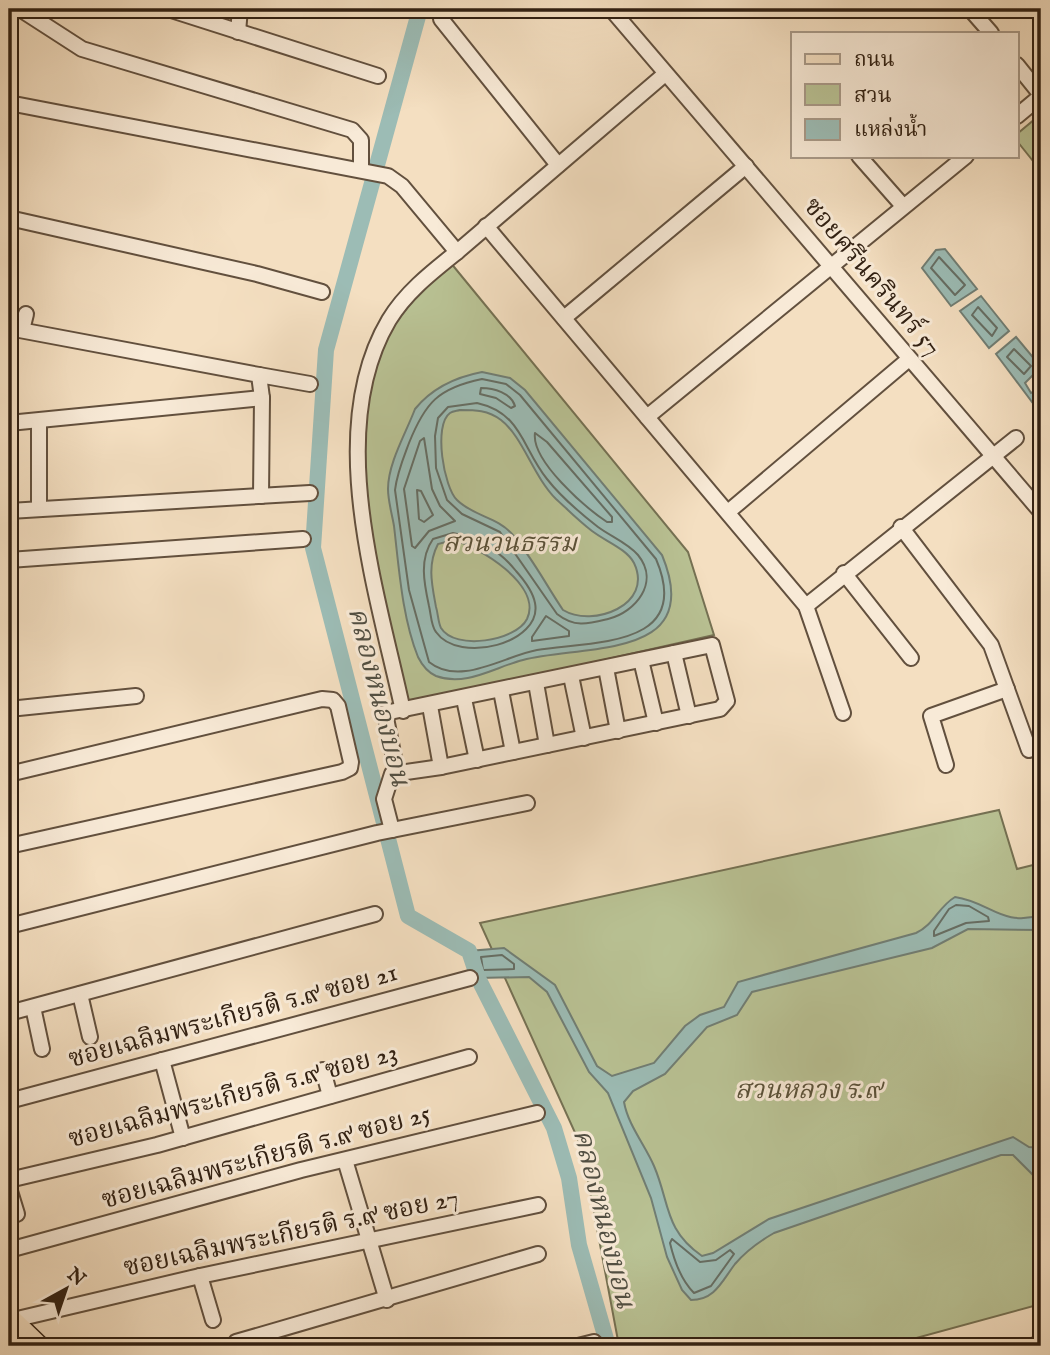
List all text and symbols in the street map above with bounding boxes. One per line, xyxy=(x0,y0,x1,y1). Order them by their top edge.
legend xyxy=(791,32,1018,158)
text: ถนน xyxy=(854,47,895,74)
text: สวน xyxy=(854,83,892,110)
text: แหล่งน้ำ xyxy=(854,113,927,144)
street label: ซอยศรีนครินทร์ 57 xyxy=(796,190,949,363)
park label: สวนวนธรรม xyxy=(443,527,578,560)
water label: คลองหนองบอน xyxy=(339,604,417,791)
street label: ซอยเฉลิมพระเกียรติ ร.๙ ซอย 21 xyxy=(65,956,401,1076)
street label: ซอยเฉลิมพระเกียรติ ร.๙ ซอย 23 xyxy=(65,1036,401,1156)
park label: สวนหลวง ร.๙ xyxy=(735,1074,885,1107)
street label: ซอยเฉลิมพระเกียรติ ร.๙ ซอย 25 xyxy=(98,1097,434,1217)
water label: คลองหนองบอน xyxy=(564,1126,642,1313)
street label: ซอยเฉลิมพระเกียรติ ร.๙ ซอย 27 xyxy=(120,1181,462,1285)
north arrow xyxy=(32,1254,102,1324)
text: N xyxy=(61,1262,90,1292)

